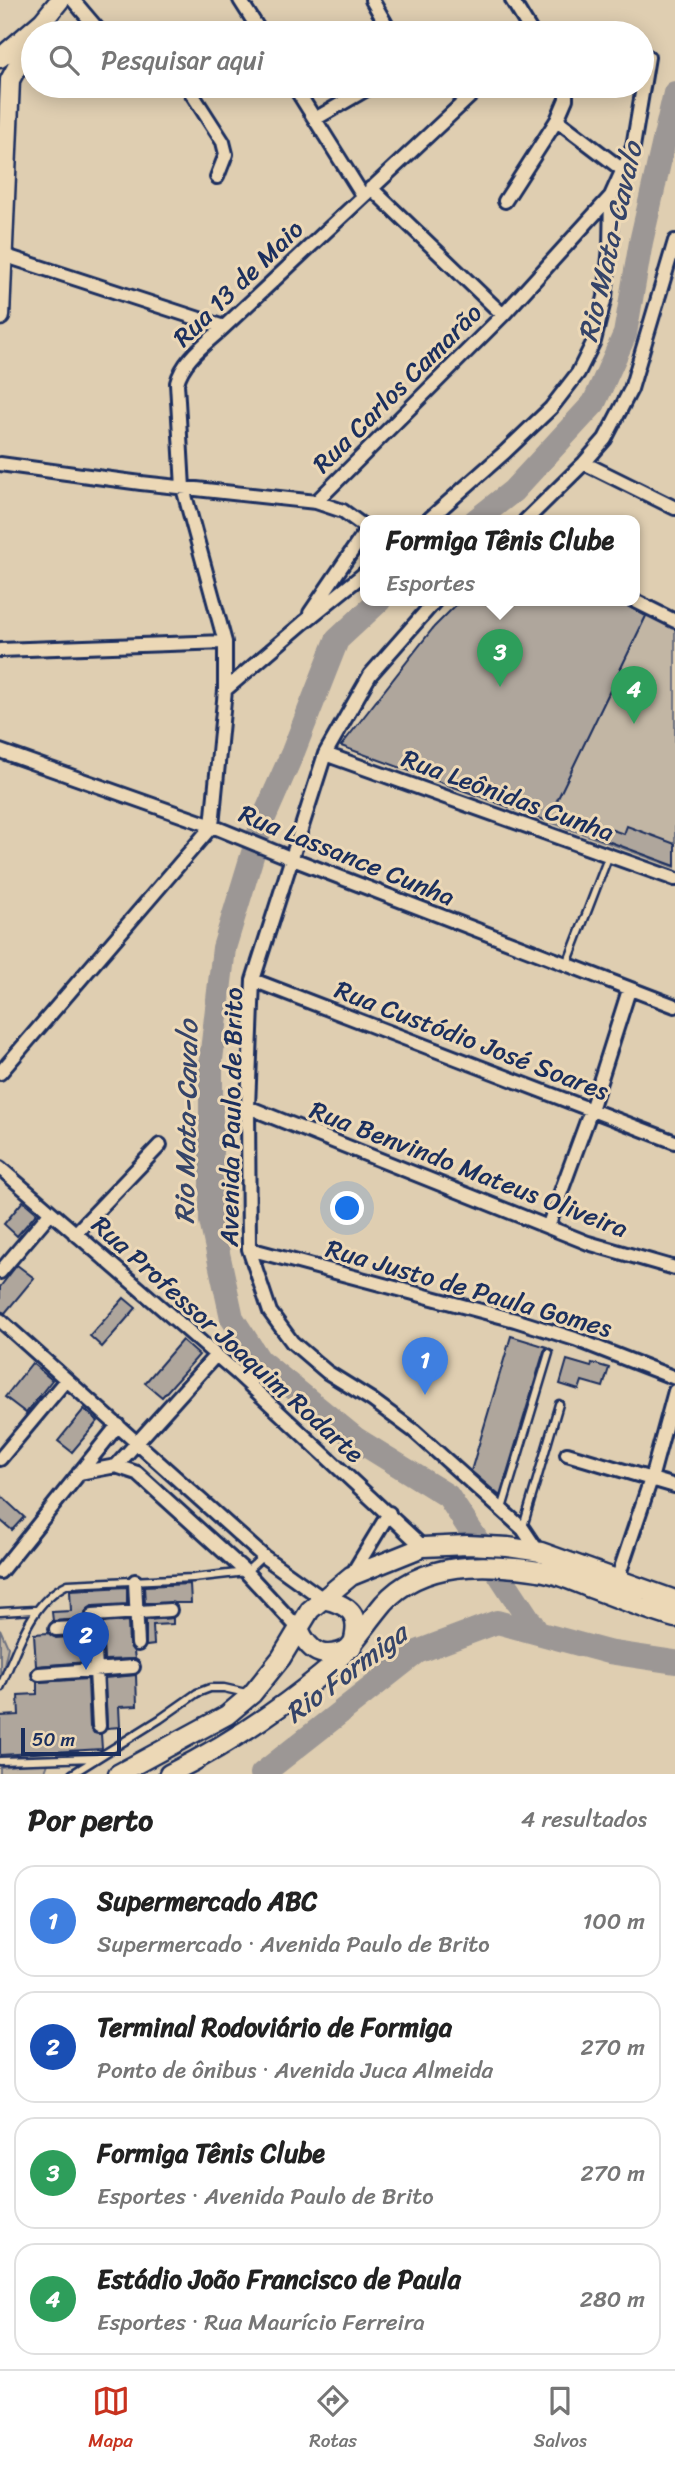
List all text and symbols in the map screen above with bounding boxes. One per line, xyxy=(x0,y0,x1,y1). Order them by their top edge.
search box xyxy=(21,21,654,98)
text: Pesquisar aqui xyxy=(101,37,264,83)
icon: search xyxy=(45,41,83,79)
water label: Rio Mata-Cavalo xyxy=(563,135,657,347)
street label: Rua 13 de Maio xyxy=(161,208,315,358)
street label: Rua Carlos Camarão xyxy=(301,292,493,484)
popup xyxy=(360,515,640,606)
text: Formiga Tênis Clube xyxy=(386,517,614,563)
text: Esportes xyxy=(386,563,475,604)
pin: 3 xyxy=(477,629,523,687)
pin: 4 xyxy=(611,666,657,724)
street label: Rua Leônidas Cunha xyxy=(395,735,621,855)
street label: Rua Lassance Cunha xyxy=(232,791,462,919)
street label: Rua Custódio José Soares xyxy=(328,966,616,1114)
street label: Avenida Paulo de Brito xyxy=(206,987,256,1248)
water label: Rio Mata-Cavalo xyxy=(160,1017,212,1224)
street label: Rua Benvindo Mateus Oliveira xyxy=(303,1087,635,1251)
your location xyxy=(330,1191,364,1225)
street label: Rua Professor Joaquim Rodarte xyxy=(81,1203,376,1475)
street label: Rua Justo de Paula Gomes xyxy=(320,1225,618,1351)
pin: 1 xyxy=(402,1337,448,1395)
water label: Rio Formiga xyxy=(274,1608,421,1736)
pin: 2 xyxy=(63,1612,109,1670)
text: 50 m xyxy=(32,1723,75,1756)
scale bar xyxy=(21,1725,121,1757)
text: Por perto xyxy=(28,1793,153,1847)
text: 4 resultados xyxy=(521,1799,647,1840)
text: Supermercado ABC xyxy=(97,1878,318,1924)
text: 1 xyxy=(48,1901,58,1942)
text: 100 m xyxy=(582,1901,645,1942)
text: Supermercado · Avenida Paulo de Brito xyxy=(97,1924,490,1965)
text: Terminal Rodoviário de Formiga xyxy=(97,2004,452,2050)
text: 2 xyxy=(46,2027,60,2068)
text: 270 m xyxy=(580,2027,645,2068)
text: Ponto de ônibus · Avenida Juca Almeida xyxy=(97,2050,493,2091)
text: Formiga Tênis Clube xyxy=(97,2130,325,2176)
text: 3 xyxy=(47,2153,59,2194)
text: 270 m xyxy=(580,2153,645,2194)
text: Esportes · Avenida Paulo de Brito xyxy=(97,2176,434,2217)
text: Estádio João Francisco de Paula xyxy=(97,2256,461,2302)
text: 4 xyxy=(46,2279,60,2320)
text: 280 m xyxy=(580,2279,645,2320)
text: Esportes · Rua Maurício Ferreira xyxy=(97,2302,425,2343)
tab: Mapa xyxy=(88,2382,133,2457)
tab: Rotas xyxy=(309,2382,357,2457)
tab: Salvos xyxy=(534,2382,587,2457)

